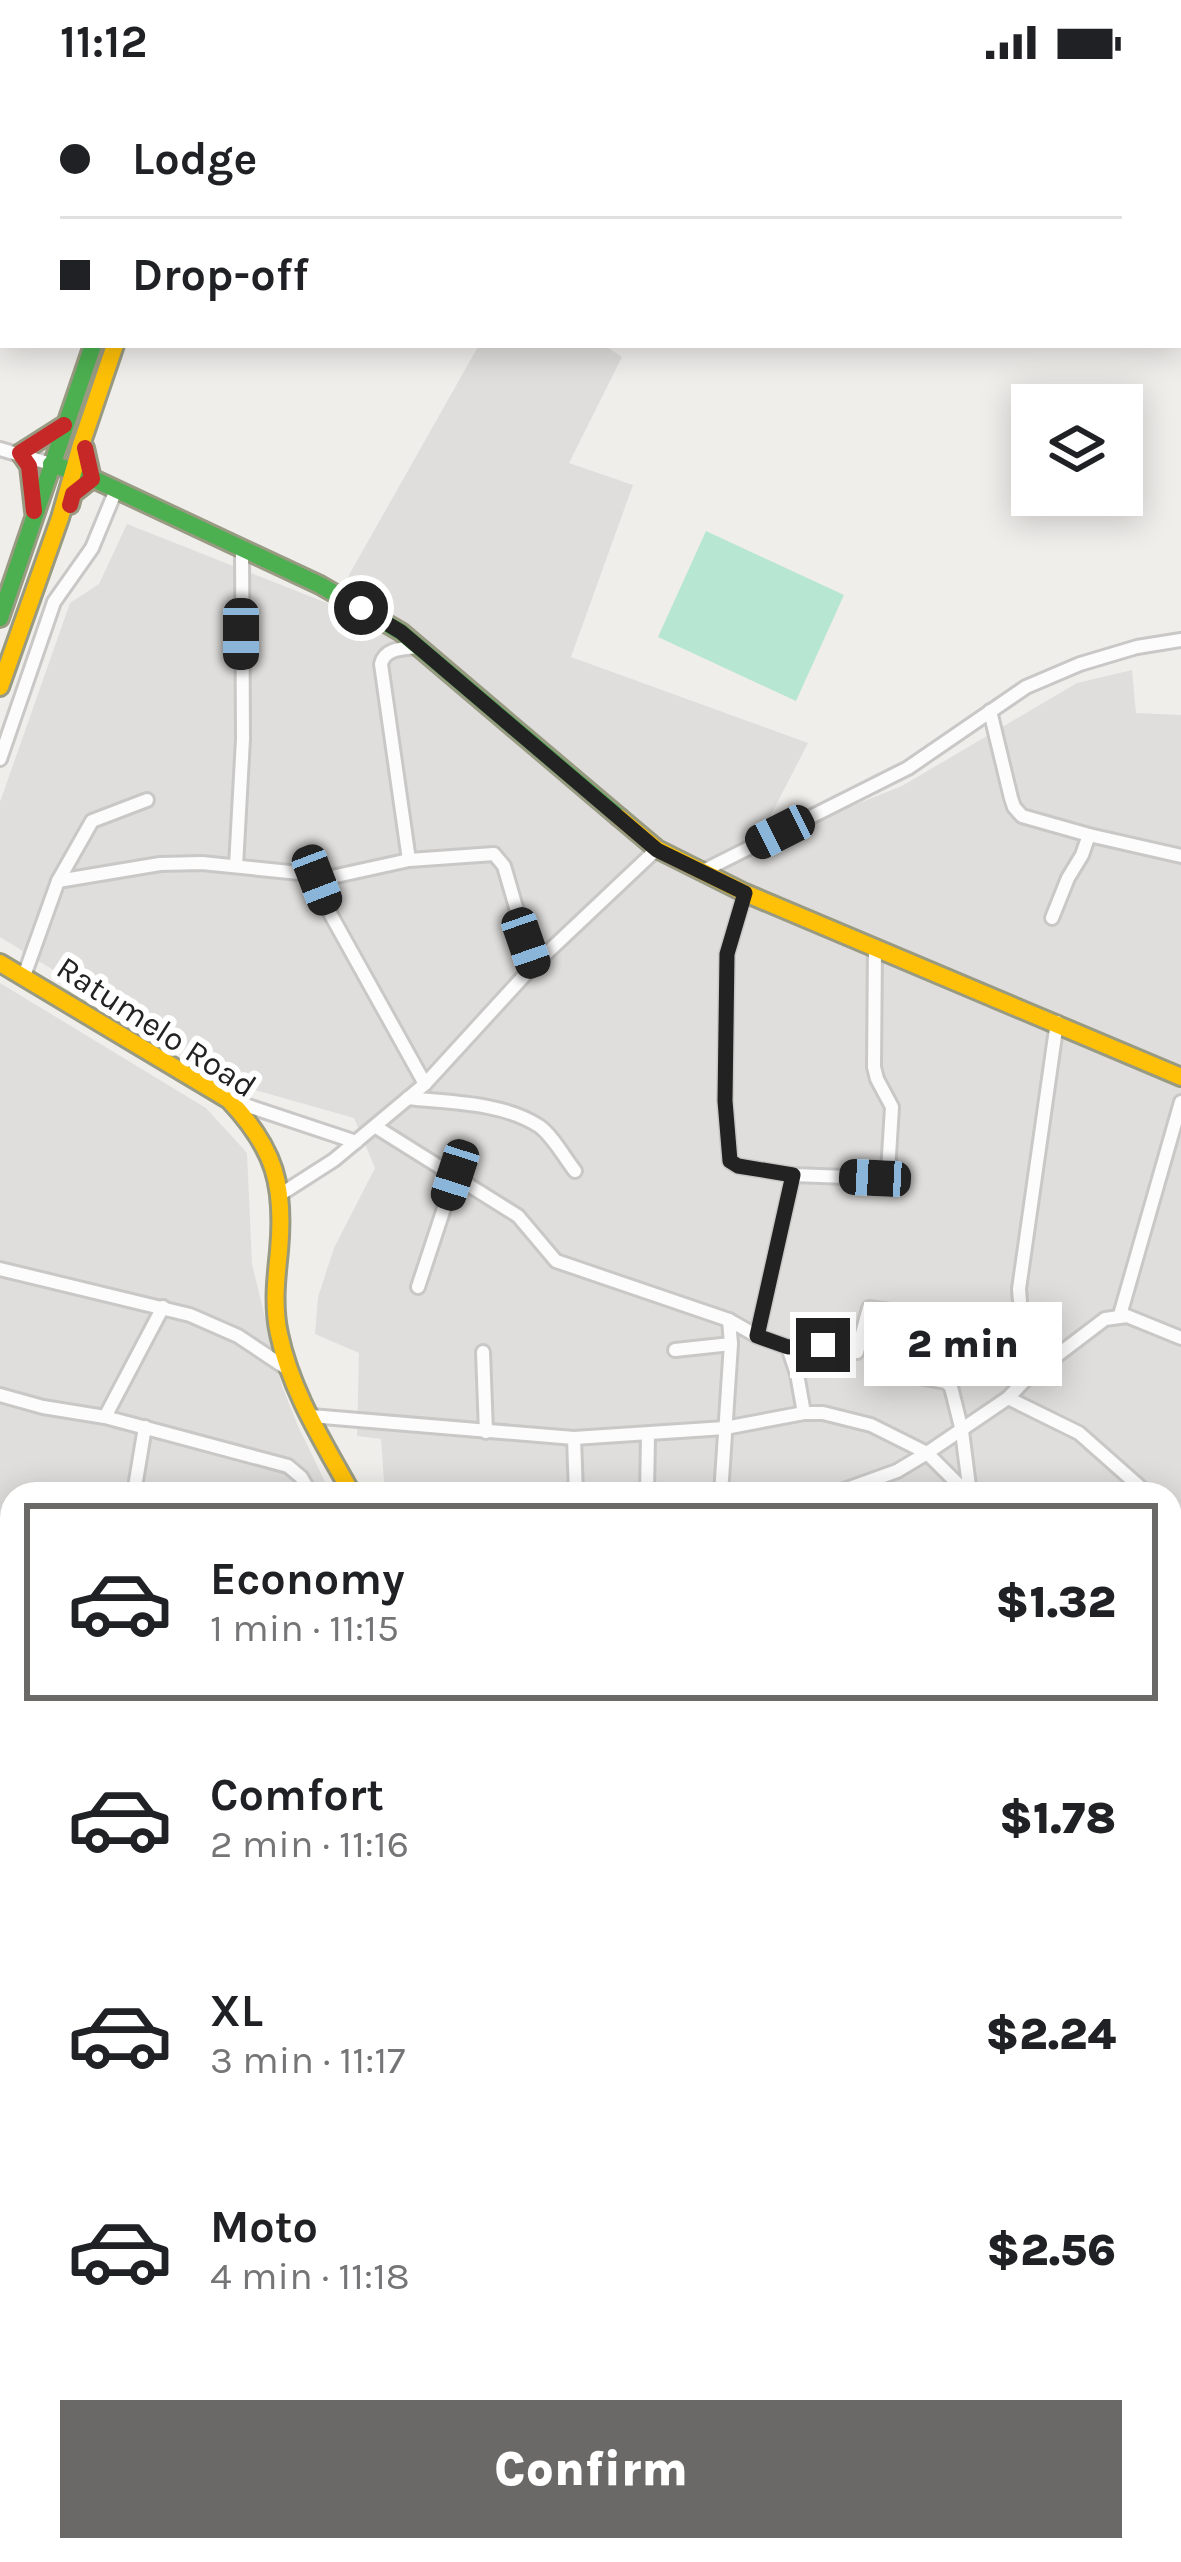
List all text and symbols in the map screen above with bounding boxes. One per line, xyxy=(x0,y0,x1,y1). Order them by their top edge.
text: 11:12 xyxy=(60,16,147,68)
text: Lodge xyxy=(132,133,257,185)
text: Drop-off xyxy=(132,249,309,301)
map controls xyxy=(1011,384,1143,516)
button: layers xyxy=(1011,384,1143,516)
route start xyxy=(334,581,388,635)
car xyxy=(223,598,259,670)
car xyxy=(740,800,820,864)
car xyxy=(287,840,347,920)
car xyxy=(497,903,555,983)
street label: Ratumelo Road xyxy=(50,948,263,1105)
car xyxy=(427,1135,483,1215)
car xyxy=(838,1158,912,1198)
callout: 2 min xyxy=(865,1303,1063,1387)
route end xyxy=(796,1318,850,1372)
text: 2 min xyxy=(907,1321,1019,1367)
icon: car xyxy=(66,1548,174,1656)
text: Economy xyxy=(210,1553,405,1605)
text: $1.32 xyxy=(996,1576,1116,1628)
text: 1 min · 11:15 xyxy=(210,1605,399,1651)
icon: car xyxy=(66,1764,174,1872)
text: Comfort xyxy=(210,1769,384,1821)
text: $1.78 xyxy=(999,1792,1116,1844)
text: 2 min · 11:16 xyxy=(210,1821,409,1867)
icon: car xyxy=(66,1980,174,2088)
text: XL xyxy=(210,1985,263,2037)
text: $2.24 xyxy=(985,2008,1116,2060)
text: 3 min · 11:17 xyxy=(210,2037,405,2083)
icon: car xyxy=(66,2196,174,2304)
text: Moto xyxy=(210,2201,318,2253)
text: $2.56 xyxy=(986,2224,1116,2276)
text: 4 min · 11:18 xyxy=(210,2253,410,2299)
button: Confirm xyxy=(60,2400,1122,2538)

